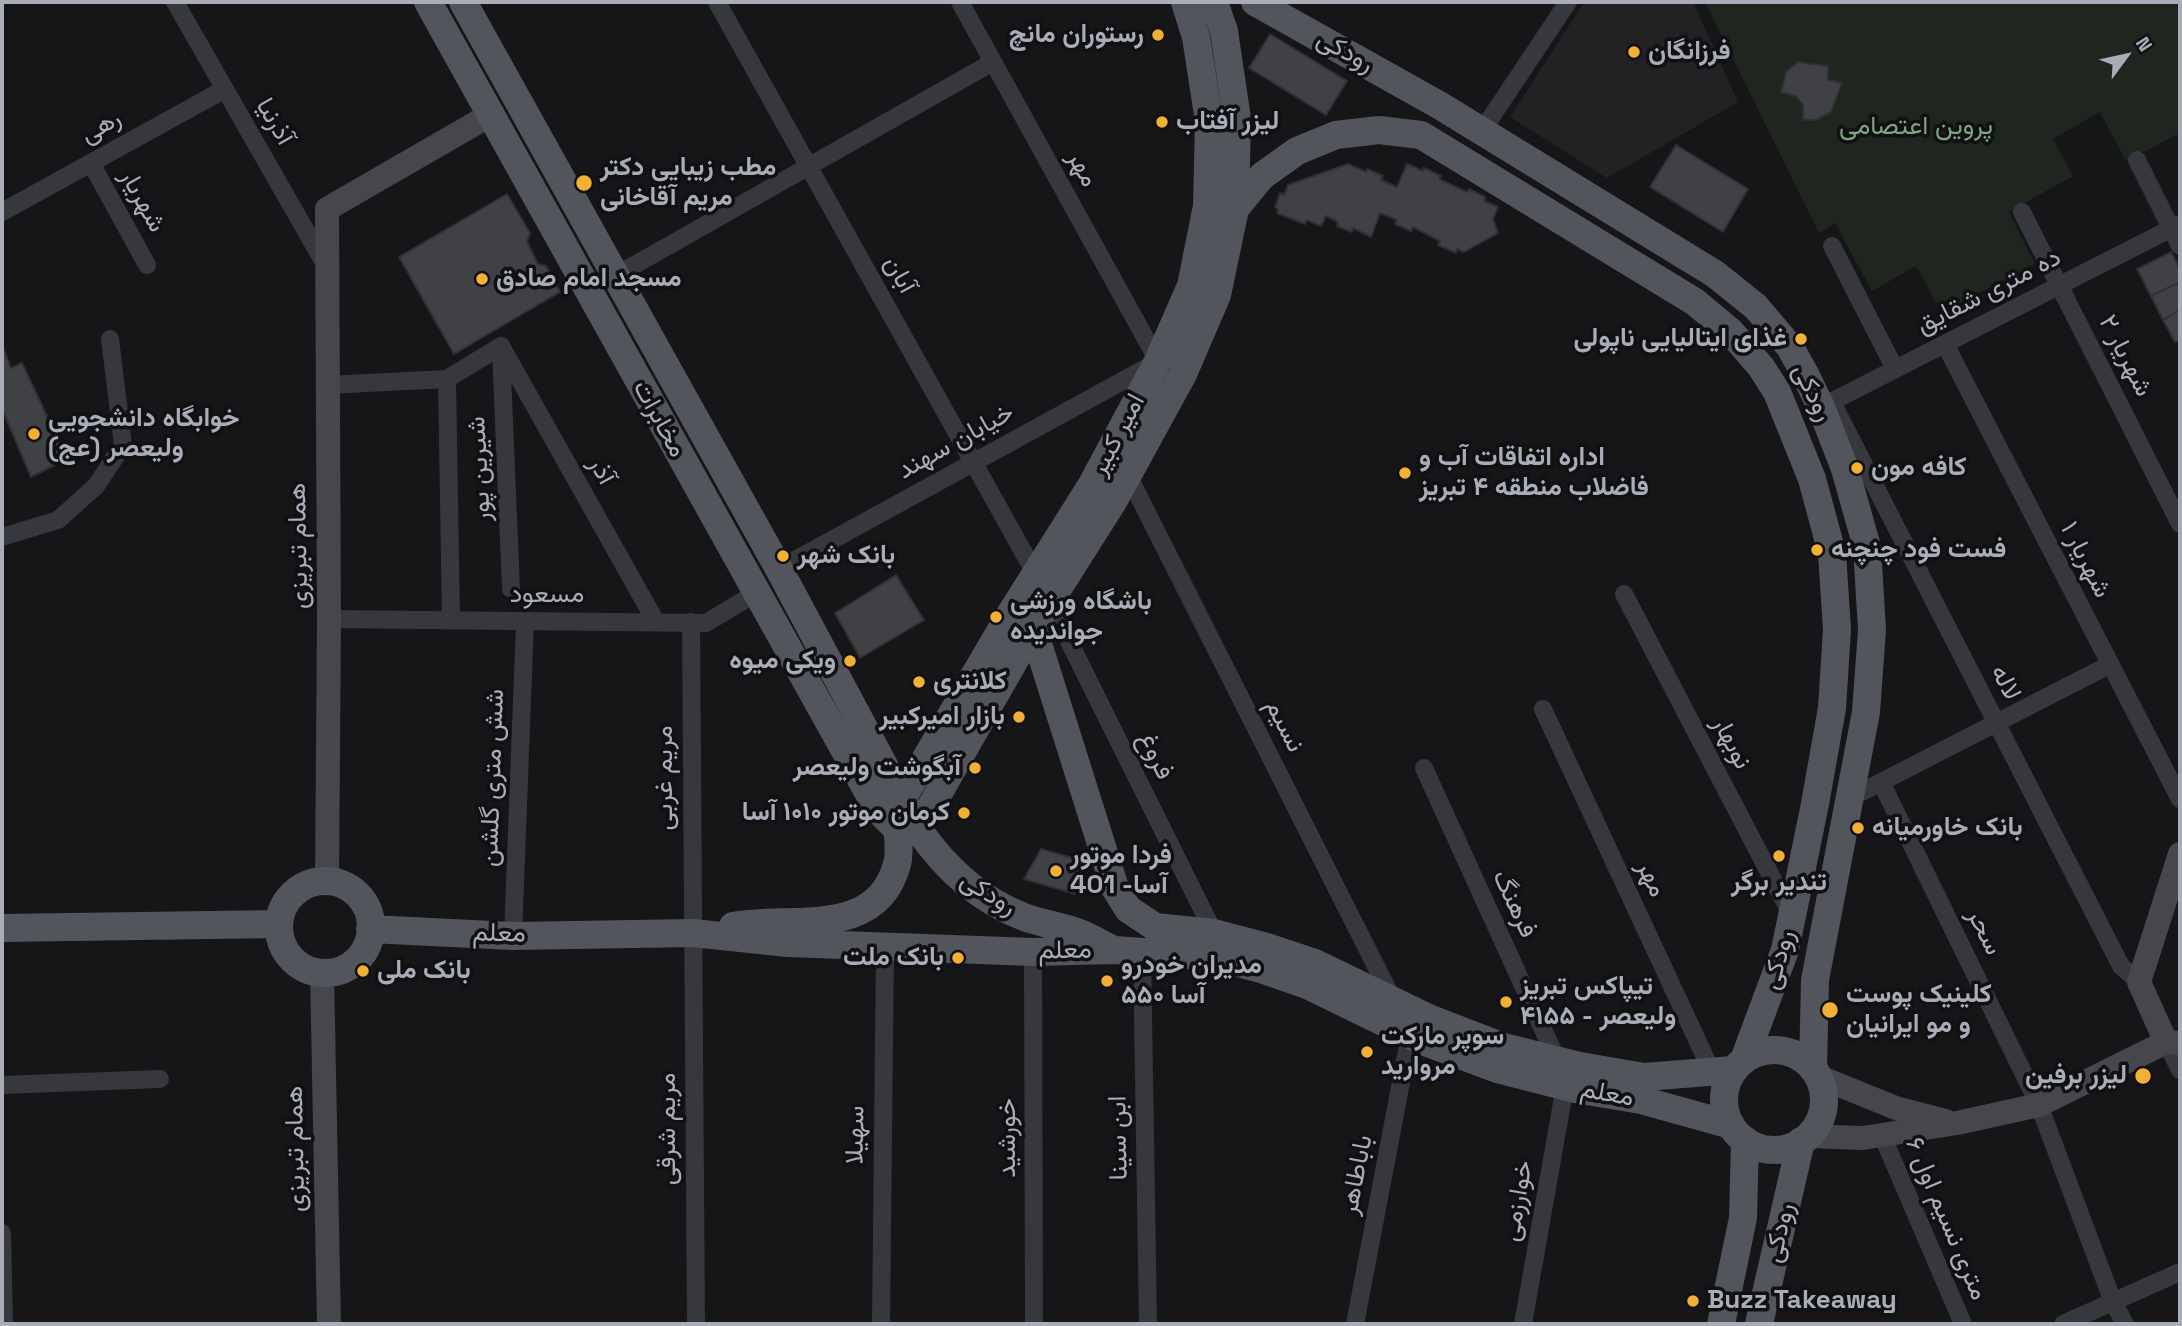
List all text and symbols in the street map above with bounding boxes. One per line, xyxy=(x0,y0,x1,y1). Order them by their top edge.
place label: رستوران مانچ xyxy=(1009,19,1144,51)
north arrow xyxy=(2091,21,2161,91)
street label: رودکى xyxy=(1311,24,1379,80)
marker: رستوران مانچ xyxy=(1150,27,1166,43)
text: N xyxy=(2130,32,2158,56)
place label: فرزانگان xyxy=(1648,36,1731,68)
marker: فرزانگان xyxy=(1626,44,1642,60)
street label: آذرنیا xyxy=(248,93,300,151)
street label: رهی xyxy=(75,103,127,151)
place label: لیزر آفتاب xyxy=(1176,106,1279,138)
park label: پروین اعتصامى xyxy=(1839,111,1993,143)
marker: لیزر آفتاب xyxy=(1154,114,1170,130)
street label: مهر xyxy=(1059,145,1105,193)
place label: مطب زیبایی دکتر مریم آقاخانی xyxy=(600,152,776,214)
street label: شهریار xyxy=(112,164,172,238)
marker: مطب زیبایی دکتر مریم آقاخانی xyxy=(574,173,594,193)
street label: ده متری شقایق xyxy=(1912,242,2066,342)
street label: آبان xyxy=(876,251,922,299)
place label: مسجد امام صادق xyxy=(496,263,682,295)
marker: مسجد امام صادق xyxy=(474,271,490,287)
street label: شهریار ۲ xyxy=(2091,310,2159,402)
place label: غذای ایتالیایی ناپولی xyxy=(1573,323,1787,355)
marker: غذای ایتالیایی ناپولی xyxy=(1793,331,1809,347)
street label: رودکى xyxy=(1785,359,1839,427)
street label: مخابرات xyxy=(625,375,693,463)
street label: امیر کبیر xyxy=(1084,389,1152,481)
street label: خیابان سهند xyxy=(892,397,1020,487)
place label: خوابگاه دانشجویی ولیعصر (عج) xyxy=(48,403,240,464)
street label: شیرین پور xyxy=(462,416,498,522)
marker: خوابگاه دانشجویی ولیعصر (عج) xyxy=(26,426,42,442)
place label: اداره اتفاقات آب و فاضلاب منطقه ۴ تبریز xyxy=(1419,442,1649,504)
street label: آذر xyxy=(581,451,621,491)
place label: کافه مون xyxy=(1871,452,1966,484)
marker: کافه مون xyxy=(1849,460,1865,476)
marker: اداره اتفاقات آب و فاضلاب منطقه ۴ تبریز xyxy=(1397,465,1413,481)
street label: همام تبریزی xyxy=(282,483,316,609)
street label: شهریار ۱ xyxy=(2053,517,2117,603)
place label: فست فود چنچنه xyxy=(1831,534,2006,566)
place label: بانک شهر xyxy=(797,540,895,572)
marker: فست فود چنچنه xyxy=(1809,542,1825,558)
marker: بانک شهر xyxy=(775,548,791,564)
street label: مسعود xyxy=(510,579,584,611)
place label: باشگاه ورزشی جواندیده xyxy=(1010,586,1152,648)
marker: باشگاه ورزشی جواندیده xyxy=(988,609,1004,625)
place label: ویکی میوه xyxy=(729,645,836,677)
marker: ویکی میوه xyxy=(842,653,858,669)
street label: لاله xyxy=(1983,660,2027,706)
place label: کلانتری xyxy=(933,666,1007,698)
marker: کلانتری xyxy=(911,674,927,690)
street label: شش متری گلشن xyxy=(474,688,512,868)
street label: نسیم xyxy=(1258,694,1310,758)
place label: بازار امیرکبیر xyxy=(879,701,1005,733)
marker: بازار امیرکبیر xyxy=(1011,709,1027,725)
street label: نوبهار xyxy=(1704,711,1758,775)
street label: مریم غربی xyxy=(649,725,681,831)
street label: فروغ xyxy=(1130,727,1180,785)
place label: آبگوشت ولیعصر xyxy=(793,752,961,784)
marker: آبگوشت ولیعصر xyxy=(967,760,983,776)
place label: کرمان موتور ۱۰۱۰ آسا xyxy=(742,797,950,829)
marker: کرمان موتور ۱۰۱۰ آسا xyxy=(956,805,972,821)
place label: بانک خاورمیانه xyxy=(1872,812,2023,844)
marker: بانک خاورمیانه xyxy=(1850,820,1866,836)
place label: فردا موتور 401 -آسا xyxy=(1070,840,1172,902)
marker: تندیر برگر xyxy=(1771,848,1787,864)
street label: مهر xyxy=(1629,856,1673,902)
marker: فردا موتور 401 -آسا xyxy=(1048,863,1064,879)
street label: رودکی xyxy=(954,865,1022,923)
street label: فرهنگ xyxy=(1485,865,1543,943)
place label: تندیر برگر xyxy=(1731,867,1827,899)
street label: سحر xyxy=(1959,903,2009,961)
street label: معلم xyxy=(472,918,526,950)
street label: رودکى xyxy=(1756,927,1802,993)
street label: معلم xyxy=(1038,935,1092,967)
place label: بانک ملت xyxy=(843,942,944,974)
marker: بانک ملت xyxy=(950,950,966,966)
place label: مدیران خودرو ۵۵۰ آسا xyxy=(1121,950,1262,1012)
place label: بانک ملی xyxy=(377,955,471,987)
marker: بانک ملی xyxy=(355,963,371,979)
place label: تیپاکس تبریز ولیعصر - ۴۱۵۵ xyxy=(1520,971,1676,1032)
marker: مدیران خودرو ۵۵۰ آسا xyxy=(1099,973,1115,989)
place label: کلینیک پوست و مو ایرانیان xyxy=(1846,979,1992,1040)
marker: تیپاکس تبریز ولیعصر - ۴۱۵۵ xyxy=(1498,994,1514,1010)
marker: کلینیک پوست و مو ایرانیان xyxy=(1820,1000,1840,1020)
place label: سوپر مارکت مروارید xyxy=(1381,1021,1504,1082)
marker: سوپر مارکت مروارید xyxy=(1359,1044,1375,1060)
place label: لیزر برفین xyxy=(2025,1060,2127,1092)
marker: لیزر برفین xyxy=(2133,1066,2153,1086)
street label: مریم شرقی xyxy=(652,1073,684,1185)
street label: معلم xyxy=(1578,1074,1636,1114)
street label: همام تبریزی xyxy=(279,1086,313,1212)
street label: ابن سینا xyxy=(1103,1095,1135,1181)
street label: خورشید xyxy=(992,1098,1024,1178)
street label: سهیلا xyxy=(840,1105,872,1165)
street label: باباطاهر xyxy=(1334,1132,1380,1218)
street label: ۶ متری نسیم اول xyxy=(1898,1133,1994,1305)
street label: خوارزمی xyxy=(1496,1158,1540,1244)
street label: رودکی xyxy=(1758,1200,1802,1266)
place label: Buzz Takeaway xyxy=(1707,1285,1897,1317)
marker: Buzz Takeaway xyxy=(1685,1293,1701,1309)

